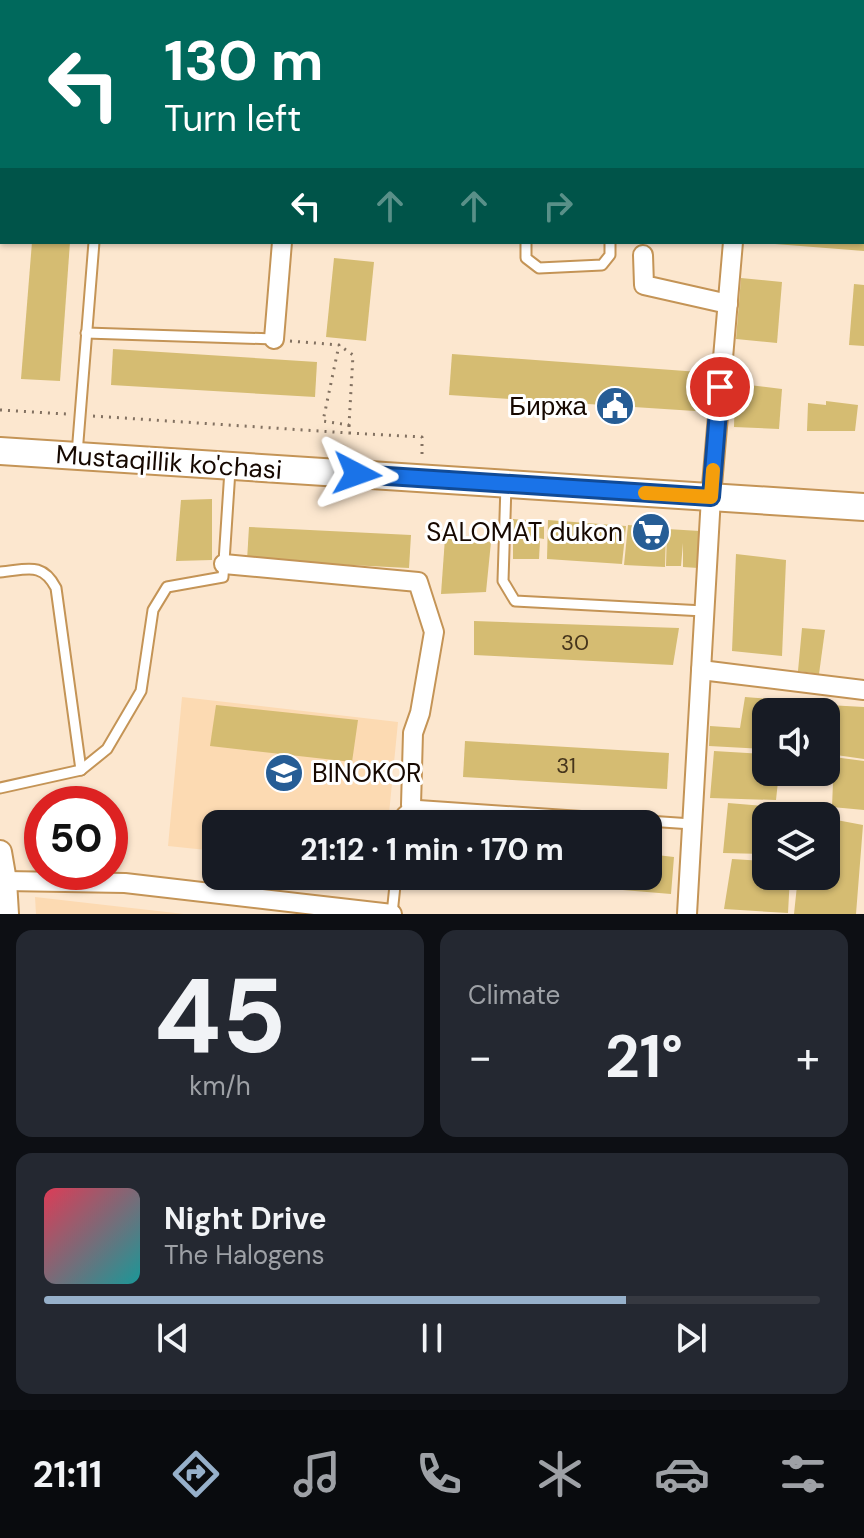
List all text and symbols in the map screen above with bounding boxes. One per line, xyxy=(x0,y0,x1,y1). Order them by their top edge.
text: 130 m xyxy=(164,24,323,97)
icon: left xyxy=(32,32,136,136)
text: Turn left xyxy=(164,95,301,142)
icon: left xyxy=(284,184,328,228)
icon: ahead xyxy=(368,184,412,228)
icon: ahead xyxy=(452,184,496,228)
icon: right xyxy=(536,184,580,228)
pin xyxy=(686,353,754,421)
icon: arrive xyxy=(698,365,742,409)
public building icon: Биржа xyxy=(594,385,636,427)
place label: Биржа xyxy=(509,389,588,423)
position arrow xyxy=(315,432,399,516)
street label: Mustaqillik ko'chasi xyxy=(55,437,283,487)
supermarket icon: SALOMAT dukon xyxy=(630,511,672,553)
place label: SALOMAT dukon xyxy=(426,515,623,549)
house number: 30 xyxy=(561,628,589,657)
map controls xyxy=(752,698,840,890)
button: sound xyxy=(752,698,840,786)
house number: 31 xyxy=(556,751,576,780)
school or university icon: BINOKOR xyxy=(263,752,305,794)
place label: BINOKOR xyxy=(312,756,422,790)
speed limit sign: 50 xyxy=(24,786,128,890)
button: layers xyxy=(752,802,840,890)
text: 21:12 · 1 min · 170 m xyxy=(300,830,564,869)
text: 45 xyxy=(154,949,286,1084)
text: Climate xyxy=(468,978,560,1012)
text: 21° xyxy=(605,1017,683,1096)
text: − xyxy=(468,1028,492,1086)
text: + xyxy=(796,1028,820,1086)
text: km/h xyxy=(189,1069,251,1103)
text: Night Drive xyxy=(164,1199,327,1238)
text: The Halogens xyxy=(164,1238,324,1272)
icon: previous xyxy=(151,1316,195,1360)
icon: pause xyxy=(410,1316,454,1360)
icon: next xyxy=(669,1316,713,1360)
icon: directions xyxy=(168,1446,224,1502)
icon: music xyxy=(289,1446,345,1502)
icon: phone xyxy=(411,1446,467,1502)
icon: climate xyxy=(532,1446,588,1502)
icon: car xyxy=(654,1446,710,1502)
icon: filters xyxy=(775,1446,831,1502)
text: 21:11 xyxy=(33,1451,102,1498)

